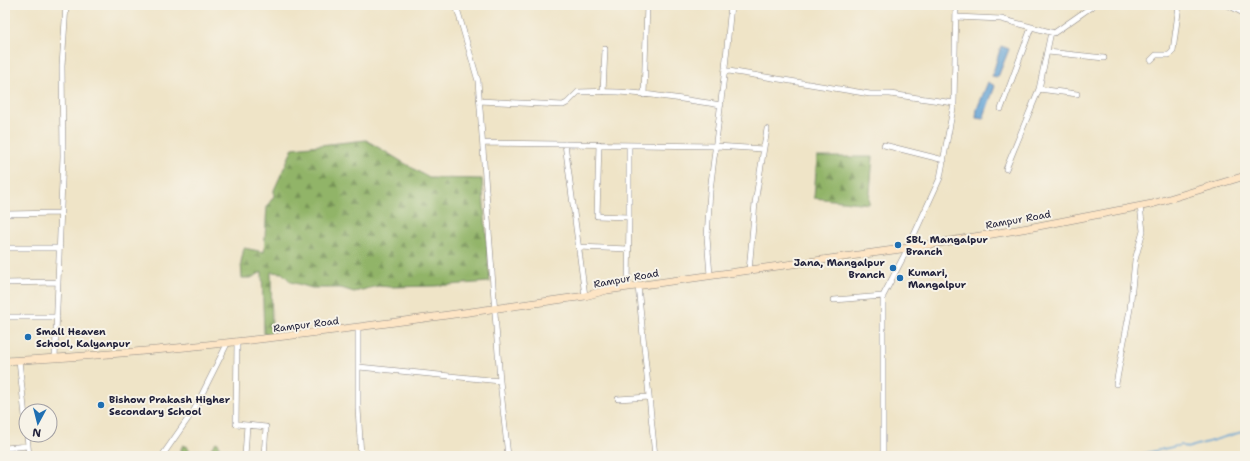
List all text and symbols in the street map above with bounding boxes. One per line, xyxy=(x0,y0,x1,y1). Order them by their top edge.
street label: Rampur Road xyxy=(984,207,1052,232)
place label: SBL, Mangalpur Branch xyxy=(906,233,989,258)
marker: SBL, Mangalpur Branch xyxy=(893,240,903,250)
place label: Jana, Mangalpur Branch xyxy=(794,256,886,281)
marker: Jana, Mangalpur Branch xyxy=(888,263,898,273)
street label: Rampur Road xyxy=(592,266,660,291)
place label: Kumari, Mangalpur xyxy=(908,266,967,291)
marker: Kumari, Mangalpur xyxy=(895,273,905,283)
street label: Rampur Road xyxy=(272,314,340,335)
place label: Small Heaven School, Kalyanpur xyxy=(36,325,131,350)
marker: Small Heaven School, Kalyanpur xyxy=(23,332,33,342)
place label: Bishow Prakash Higher Secondary School xyxy=(109,393,231,418)
marker: Bishow Prakash Higher Secondary School xyxy=(96,400,106,410)
north arrow xyxy=(18,403,58,443)
text: N xyxy=(31,424,42,440)

